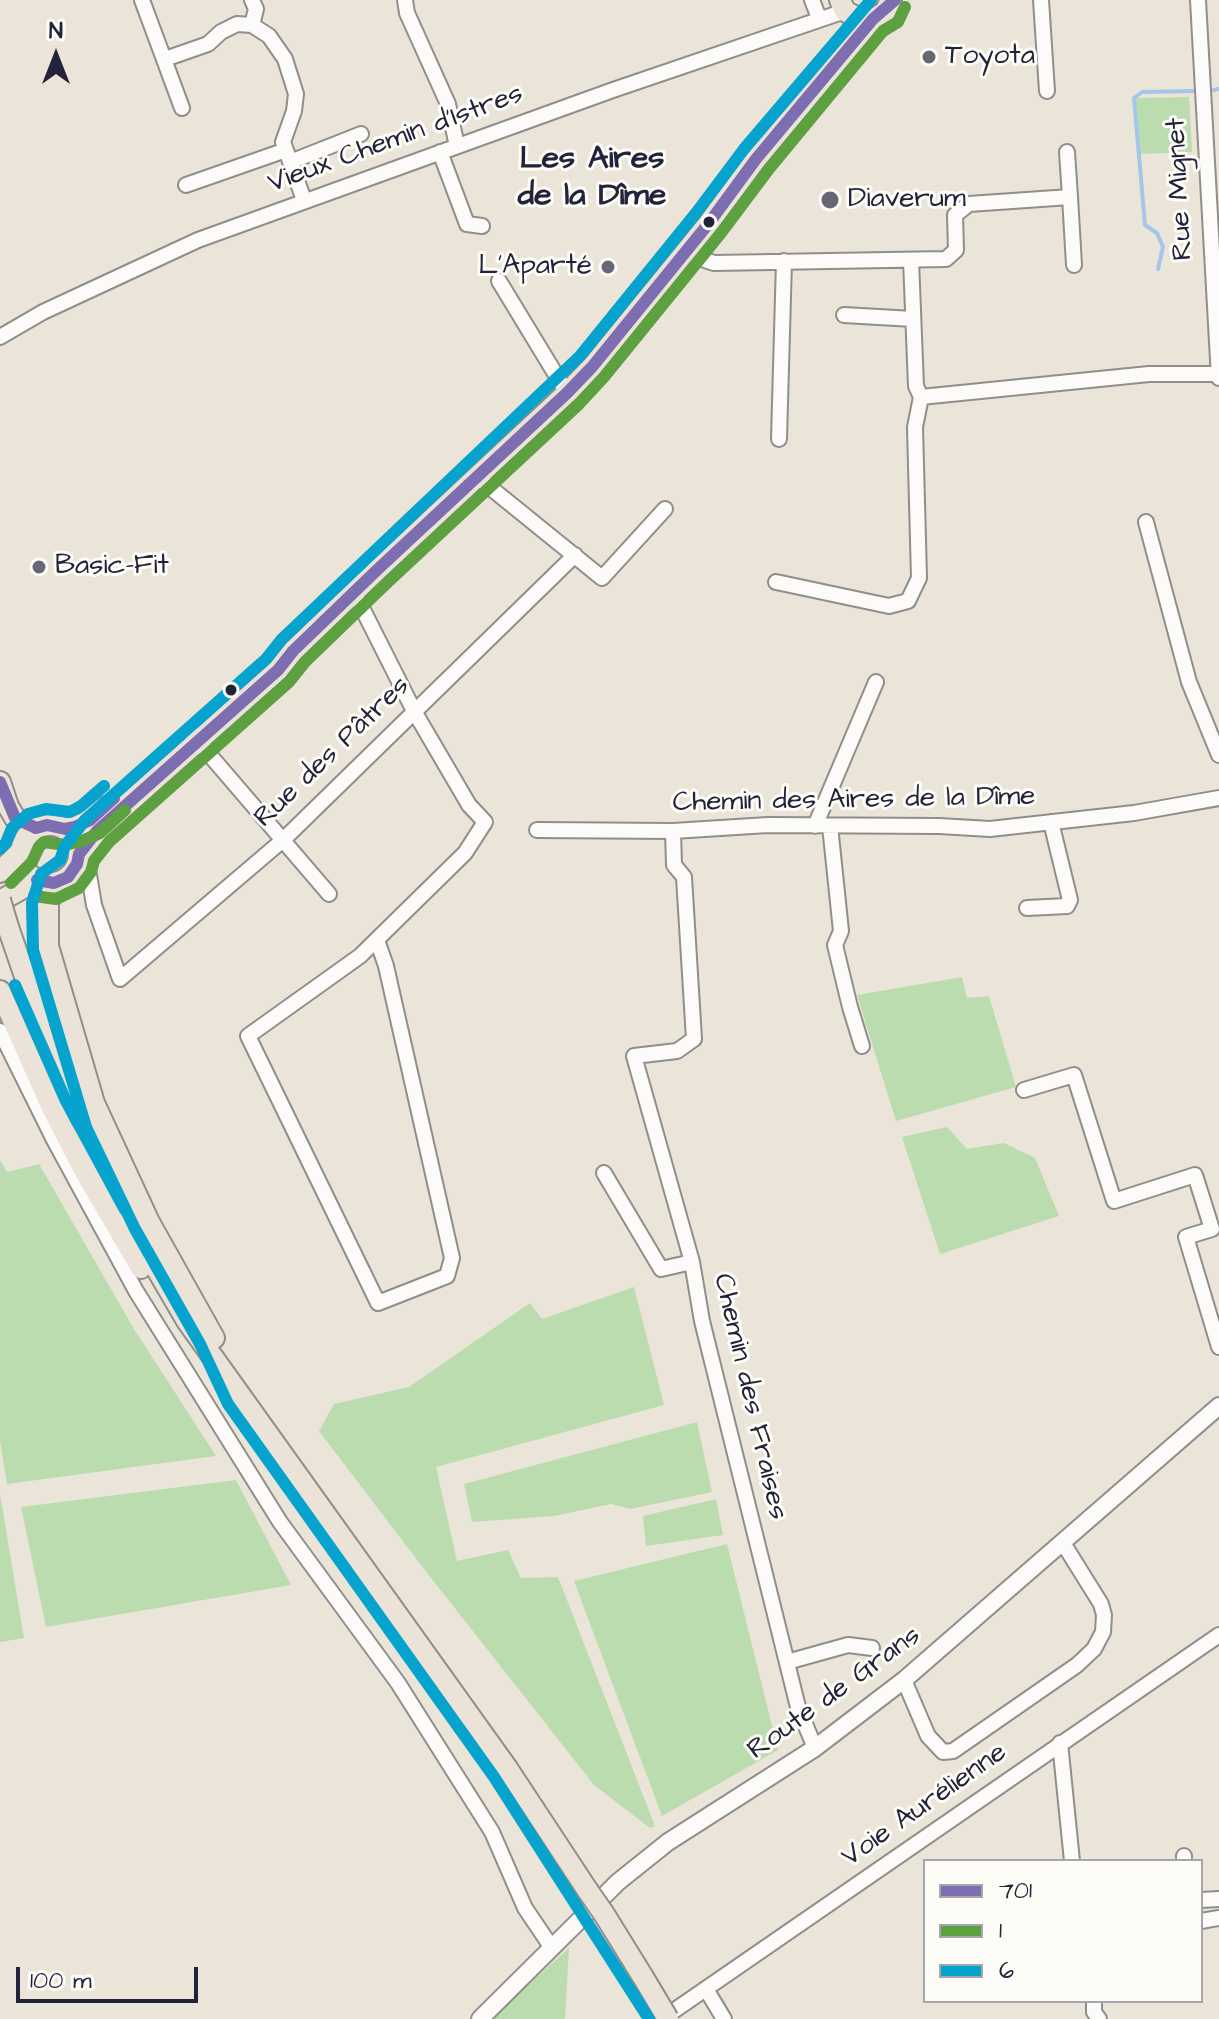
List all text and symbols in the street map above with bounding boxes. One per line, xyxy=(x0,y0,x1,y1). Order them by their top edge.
north arrow xyxy=(16,16,96,96)
text: N xyxy=(49,16,63,47)
place label: Toyota xyxy=(945,40,1035,74)
marker: Toyota xyxy=(920,48,938,66)
street label: Vieux Chemin d'Istres xyxy=(264,78,528,202)
street label: Rue Mignet xyxy=(1160,117,1202,261)
district label: Les Aires de la Dîme xyxy=(518,141,666,216)
place label: Diaverum xyxy=(848,183,966,217)
marker: Diaverum xyxy=(819,189,841,211)
unlabelled marker xyxy=(701,214,717,230)
place label: L'Aparté xyxy=(478,250,592,284)
marker: L'Aparté xyxy=(599,258,617,276)
place label: Basic-Fit xyxy=(55,550,169,584)
marker: Basic-Fit xyxy=(30,558,48,576)
street label: Rue des Pâtres xyxy=(248,670,418,836)
unlabelled marker xyxy=(223,682,239,698)
street label: Chemin des Aires de la Dîme xyxy=(672,781,1036,821)
street label: Chemin des Fraises xyxy=(704,1271,794,1523)
street label: Route de Grans xyxy=(742,1620,928,1768)
street label: Voie Aurélienne xyxy=(836,1737,1014,1875)
legend xyxy=(923,1859,1203,2003)
text: 701 xyxy=(999,1874,1032,1908)
text: 1 xyxy=(999,1914,1002,1948)
scale bar xyxy=(20,1951,202,2001)
text: 6 xyxy=(999,1954,1014,1988)
text: 100 m xyxy=(30,1964,92,1998)

